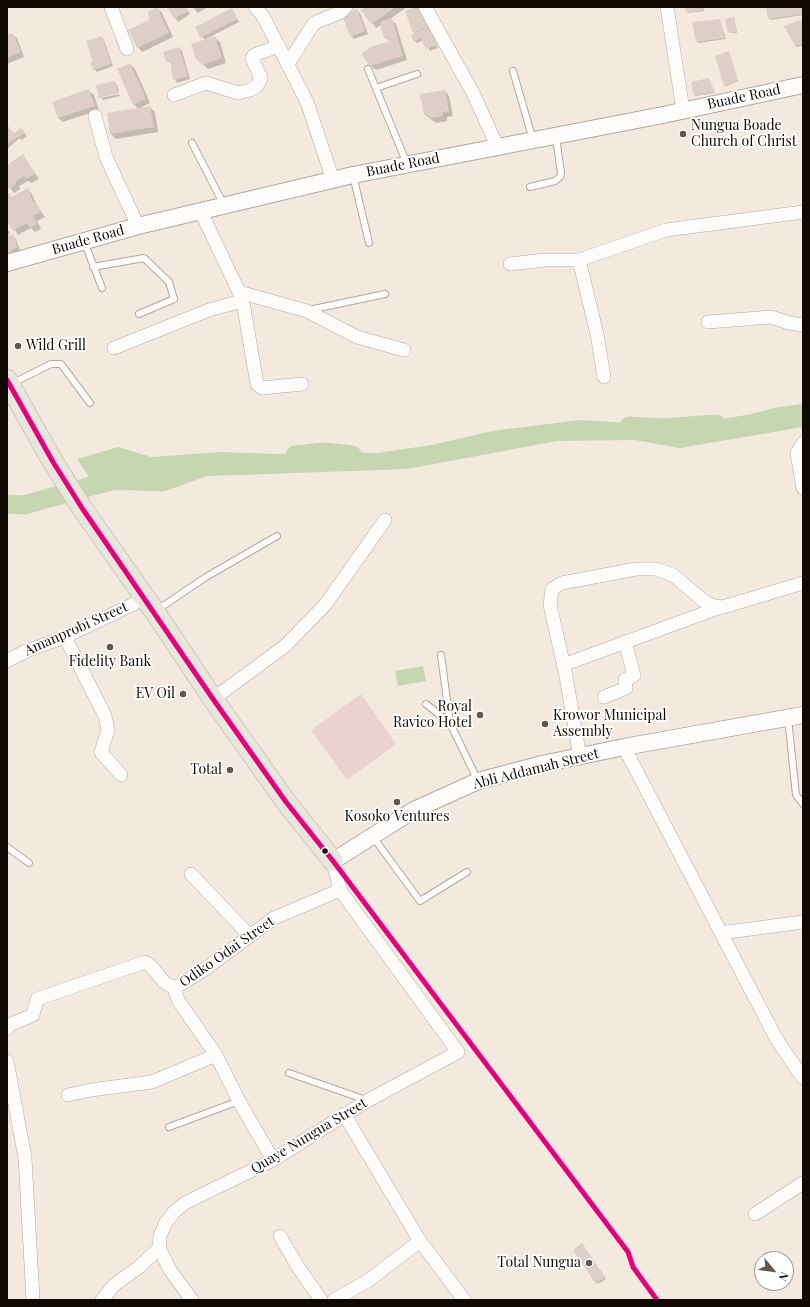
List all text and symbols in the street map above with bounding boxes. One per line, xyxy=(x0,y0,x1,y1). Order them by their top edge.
street label: Buade Road xyxy=(706,81,782,113)
place label: Nungua Boade Church of Christ xyxy=(691,118,797,150)
marker: Nungua Boade Church of Christ xyxy=(678,129,688,139)
street label: Buade Road xyxy=(365,150,441,180)
street label: Buade Road xyxy=(50,222,126,258)
place label: Wild Grill xyxy=(26,338,86,354)
marker: Wild Grill xyxy=(13,341,23,351)
street label: Amanprobi Street xyxy=(22,599,130,659)
marker: Fidelity Bank xyxy=(105,642,115,652)
place label: Fidelity Bank xyxy=(69,654,151,670)
place label: EV Oil xyxy=(136,686,175,702)
marker: EV Oil xyxy=(178,689,188,699)
place label: Royal Ravico Hotel xyxy=(393,699,472,732)
place label: Krowor Municipal Assembly xyxy=(553,708,666,740)
marker: Royal Ravico Hotel xyxy=(475,710,485,720)
marker: Krowor Municipal Assembly xyxy=(540,719,550,729)
street label: Abli Addamah Street xyxy=(471,745,601,793)
place label: Total xyxy=(190,762,222,778)
marker: Total xyxy=(225,765,235,775)
marker: Kosoko Ventures xyxy=(392,797,402,807)
place label: Kosoko Ventures xyxy=(345,809,449,825)
unlabelled marker xyxy=(320,846,330,856)
street label: Odiko Odai Street xyxy=(176,913,278,991)
street label: Quaye Nungua Street xyxy=(248,1095,370,1177)
north arrow xyxy=(754,1251,794,1291)
place label: Total Nungua xyxy=(497,1255,581,1271)
marker: Total Nungua xyxy=(584,1258,594,1268)
text: N xyxy=(776,1269,793,1284)

